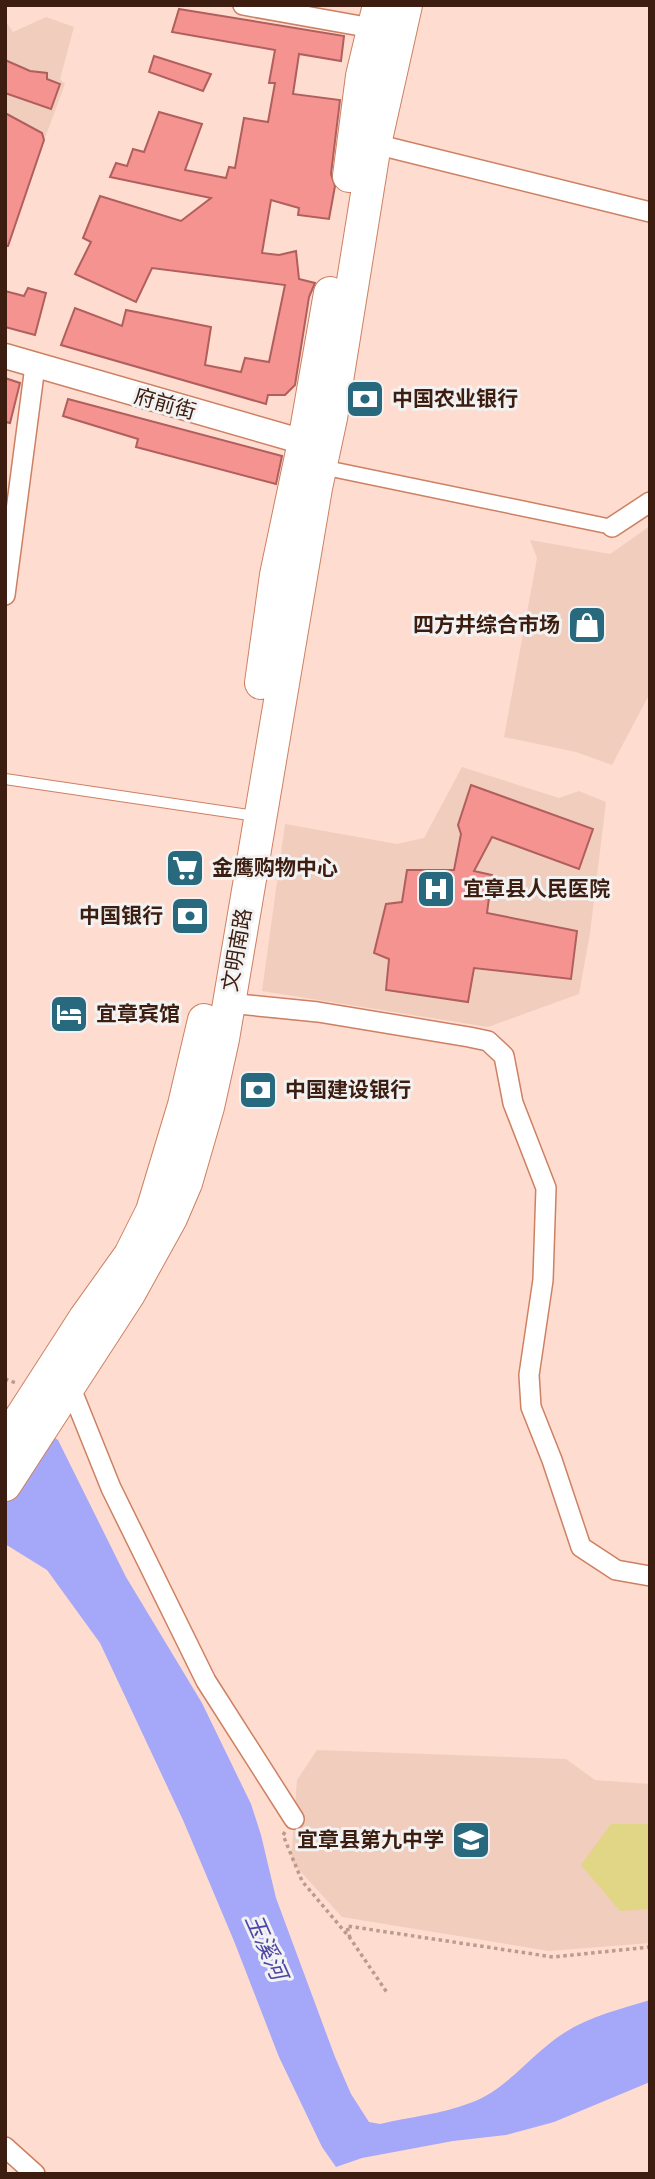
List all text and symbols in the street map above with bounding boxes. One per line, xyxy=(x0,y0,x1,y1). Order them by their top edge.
bank icon: 中国农业银行 xyxy=(344,378,386,420)
street label: 府前街 xyxy=(131,381,199,427)
place label: 中国农业银行 xyxy=(392,384,518,414)
shop icon: 四方井综合市场 xyxy=(566,604,608,646)
place label: 四方井综合市场 xyxy=(413,610,560,640)
supermarket icon: 金鹰购物中心 xyxy=(164,847,206,889)
place label: 金鹰购物中心 xyxy=(212,853,338,883)
hospital icon: 宜章县人民医院 xyxy=(415,868,457,910)
place label: 宜章县人民医院 xyxy=(463,874,610,904)
bank icon: 中国银行 xyxy=(169,895,211,937)
place label: 中国银行 xyxy=(79,901,163,931)
street label: 文明南路 xyxy=(215,906,259,994)
hotel icon: 宜章宾馆 xyxy=(48,993,90,1035)
place label: 宜章宾馆 xyxy=(96,999,180,1029)
bank icon: 中国建设银行 xyxy=(237,1069,279,1111)
place label: 中国建设银行 xyxy=(285,1075,411,1105)
school or university icon: 宜章县第九中学 xyxy=(450,1819,492,1861)
place label: 宜章县第九中学 xyxy=(297,1825,444,1855)
water label: 玉溪河 xyxy=(237,1909,297,1989)

